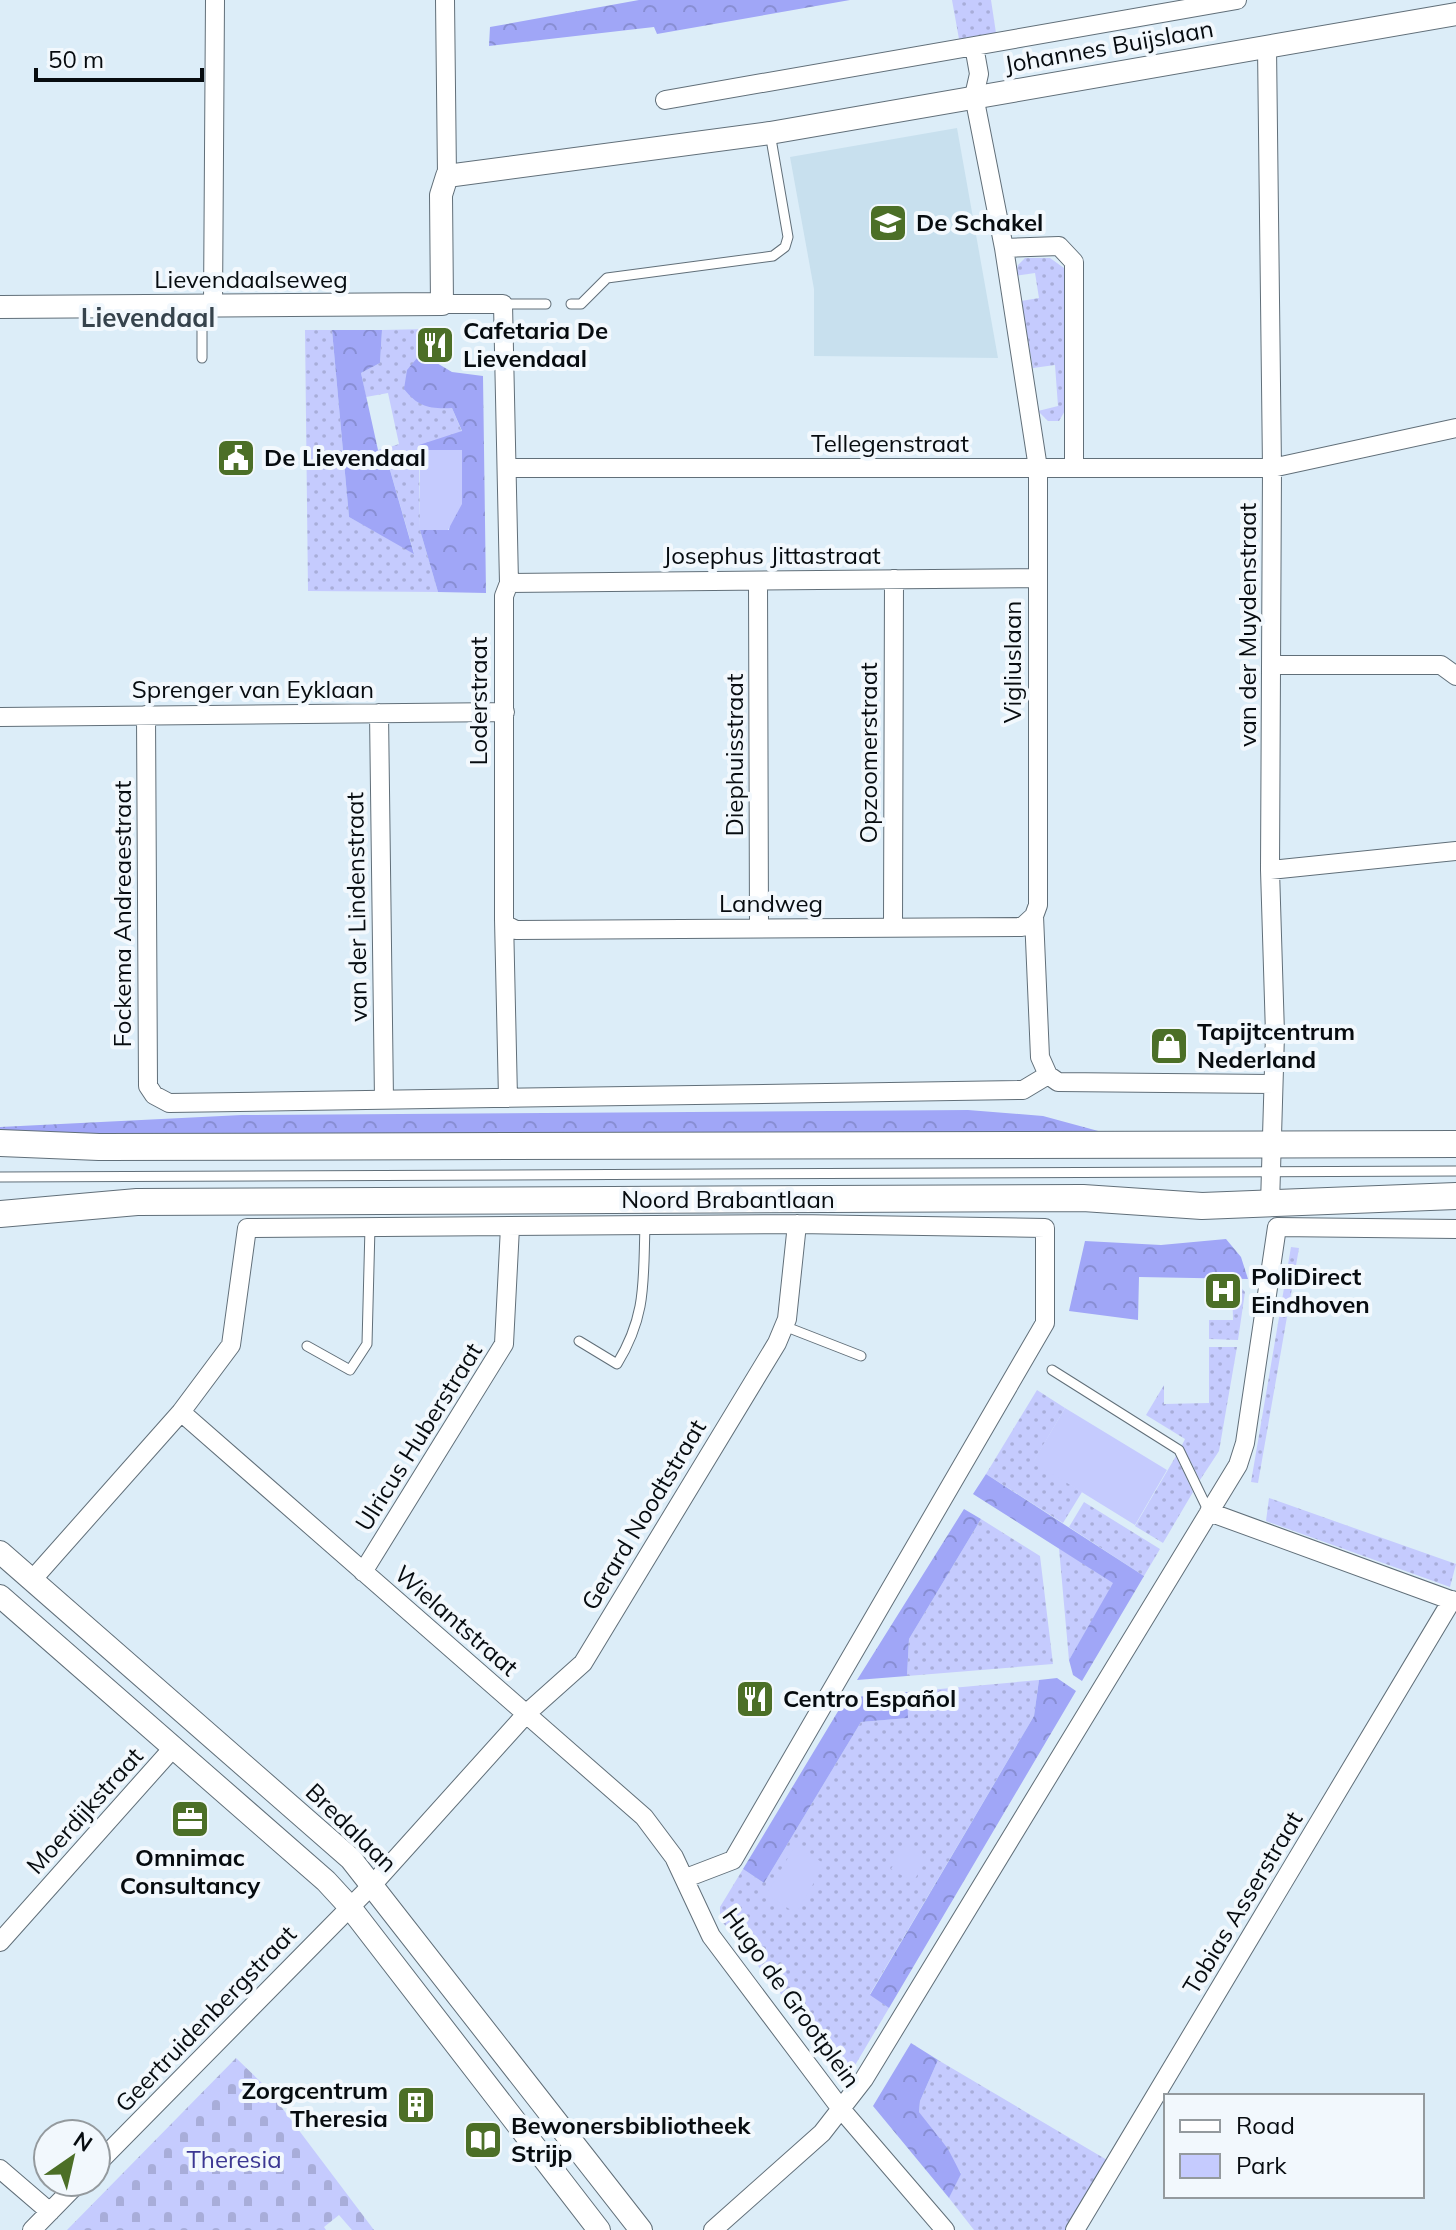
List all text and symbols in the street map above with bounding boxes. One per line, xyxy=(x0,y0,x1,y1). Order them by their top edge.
street label: Johannes Buijslaan xyxy=(1002,13,1216,79)
scale bar xyxy=(36,32,202,82)
text: 50 m xyxy=(48,44,104,74)
school or university icon: De Schakel xyxy=(867,202,909,244)
place label: De Schakel xyxy=(916,207,1043,237)
street label: Lievendaalseweg xyxy=(154,264,348,294)
district label: Lievendaal xyxy=(81,301,215,334)
place label: Cafetaria De Lievendaal xyxy=(463,315,608,373)
restaurant icon: Cafetaria De Lievendaal xyxy=(414,324,456,366)
street label: Tellegenstraat xyxy=(811,428,969,458)
public building icon: De Lievendaal xyxy=(215,437,257,479)
place label: De Lievendaal xyxy=(264,442,426,472)
street label: van der Muydenstraat xyxy=(1232,503,1262,747)
street label: Josephus Jittastraat xyxy=(663,540,881,570)
street label: Vigliuslaan xyxy=(997,601,1027,723)
street label: Loderstraat xyxy=(463,637,493,765)
street label: Opzoomerstraat xyxy=(853,662,883,844)
street label: Sprenger van Eyklaan xyxy=(132,674,374,704)
street label: Diephuisstraat xyxy=(719,674,749,836)
street label: Fockema Andreaestraat xyxy=(107,781,137,1047)
street label: van der Lindenstraat xyxy=(339,792,373,1022)
street label: Landweg xyxy=(719,888,823,918)
place label: Tapijtcentrum Nederland xyxy=(1197,1016,1355,1074)
shop icon: Tapijtcentrum Nederland xyxy=(1148,1025,1190,1067)
street label: Noord Brabantlaan xyxy=(621,1184,835,1214)
place label: PoliDirect Eindhoven xyxy=(1251,1261,1370,1319)
hospital icon: PoliDirect Eindhoven xyxy=(1202,1270,1244,1312)
street label: Ulricus Huberstraat xyxy=(348,1337,488,1536)
street label: Gerard Noodtstraat xyxy=(574,1414,712,1615)
street label: Wielantstraat xyxy=(389,1558,525,1682)
restaurant icon: Centro Español xyxy=(734,1678,776,1720)
place label: Centro Español xyxy=(783,1683,956,1713)
street label: Moerdijkstraat xyxy=(20,1741,149,1880)
street label: Bredalaan xyxy=(300,1776,404,1878)
office icon: Omnimac Consultancy xyxy=(169,1798,211,1840)
street label: Tobias Asserstraat xyxy=(1176,1806,1309,1999)
place label: Omnimac Consultancy xyxy=(120,1842,261,1900)
street label: Hugo de Grootplein xyxy=(716,1902,867,2093)
street label: Geertruidenbergstraat xyxy=(108,1919,302,2118)
place label: Zorgcentrum Theresia xyxy=(242,2075,388,2133)
building icon: Zorgcentrum Theresia xyxy=(395,2084,437,2126)
legend xyxy=(1164,2094,1424,2198)
place label: Bewonersbibliotheek Strijp xyxy=(511,2110,751,2168)
text: Road xyxy=(1236,2110,1295,2140)
north arrow xyxy=(32,2118,112,2198)
library icon: Bewonersbibliotheek Strijp xyxy=(462,2119,504,2161)
text: N xyxy=(68,2125,98,2158)
park label: Theresia xyxy=(186,2144,282,2174)
text: Park xyxy=(1236,2150,1287,2180)

